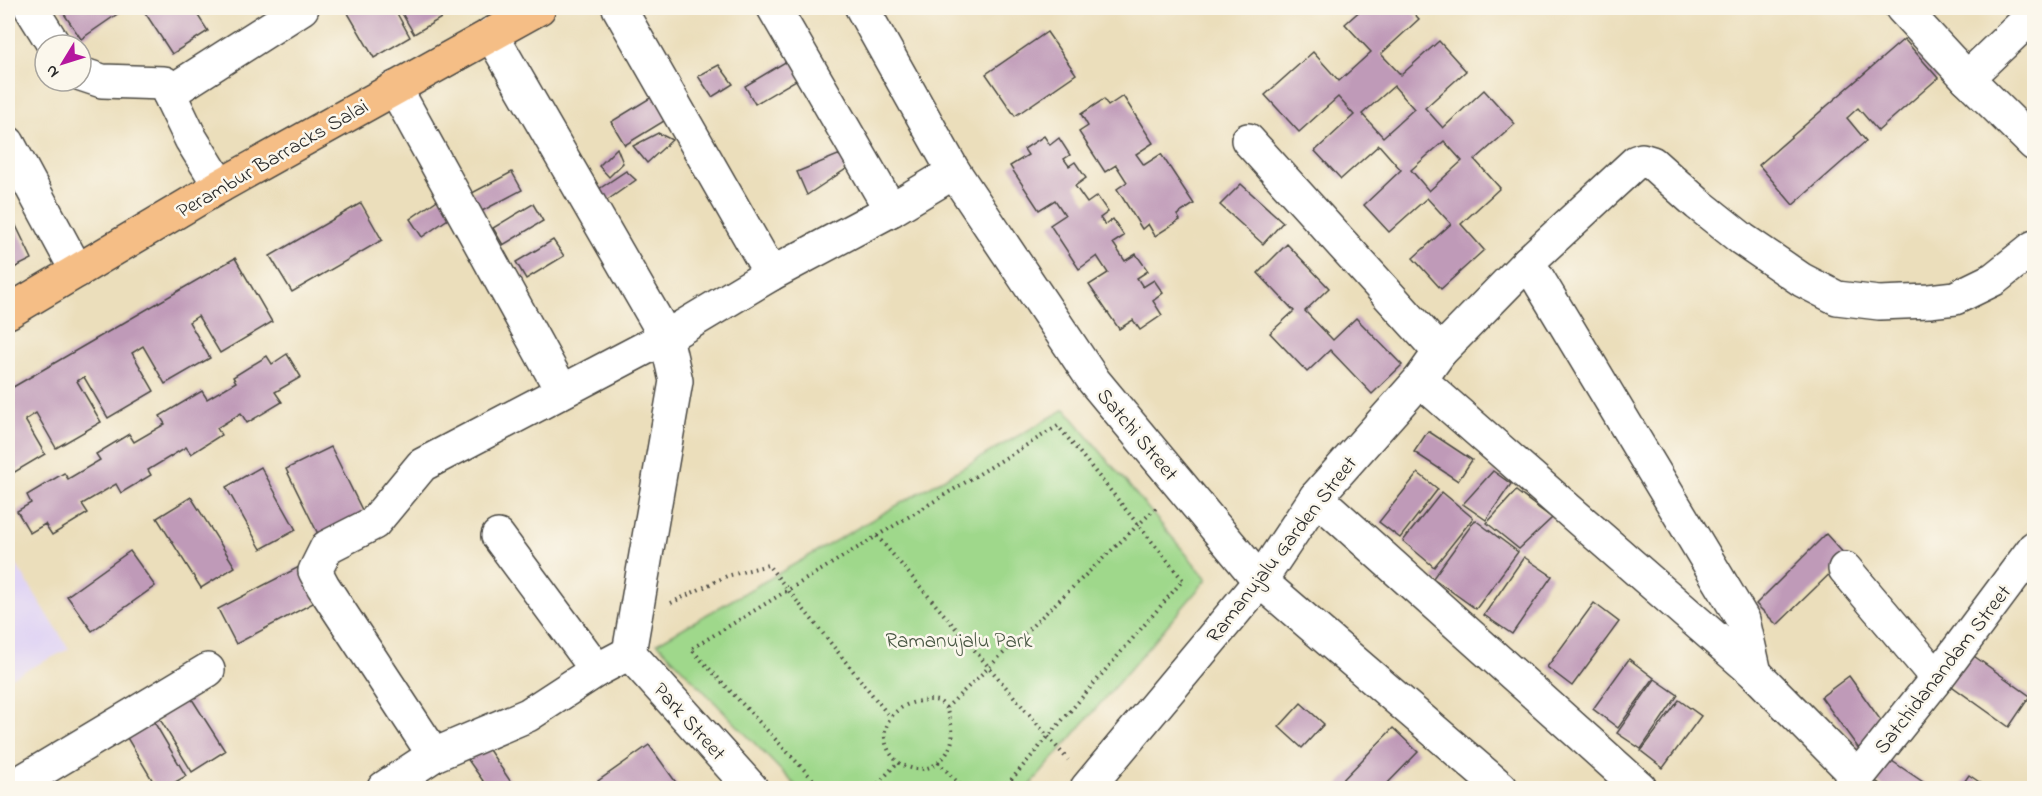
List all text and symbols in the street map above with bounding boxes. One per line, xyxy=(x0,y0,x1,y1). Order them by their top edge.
north arrow xyxy=(33,33,93,93)
text: N xyxy=(40,59,66,83)
street label: Perambur Barracks Salai xyxy=(172,92,374,227)
street label: Satchi Street xyxy=(1089,382,1184,488)
street label: Ramanujalu Garden Street xyxy=(1200,450,1365,650)
street label: Satchidanandam Street xyxy=(1868,579,2019,761)
park label: Ramanujalu Park xyxy=(885,627,1033,657)
street label: Park Street xyxy=(645,677,732,768)

